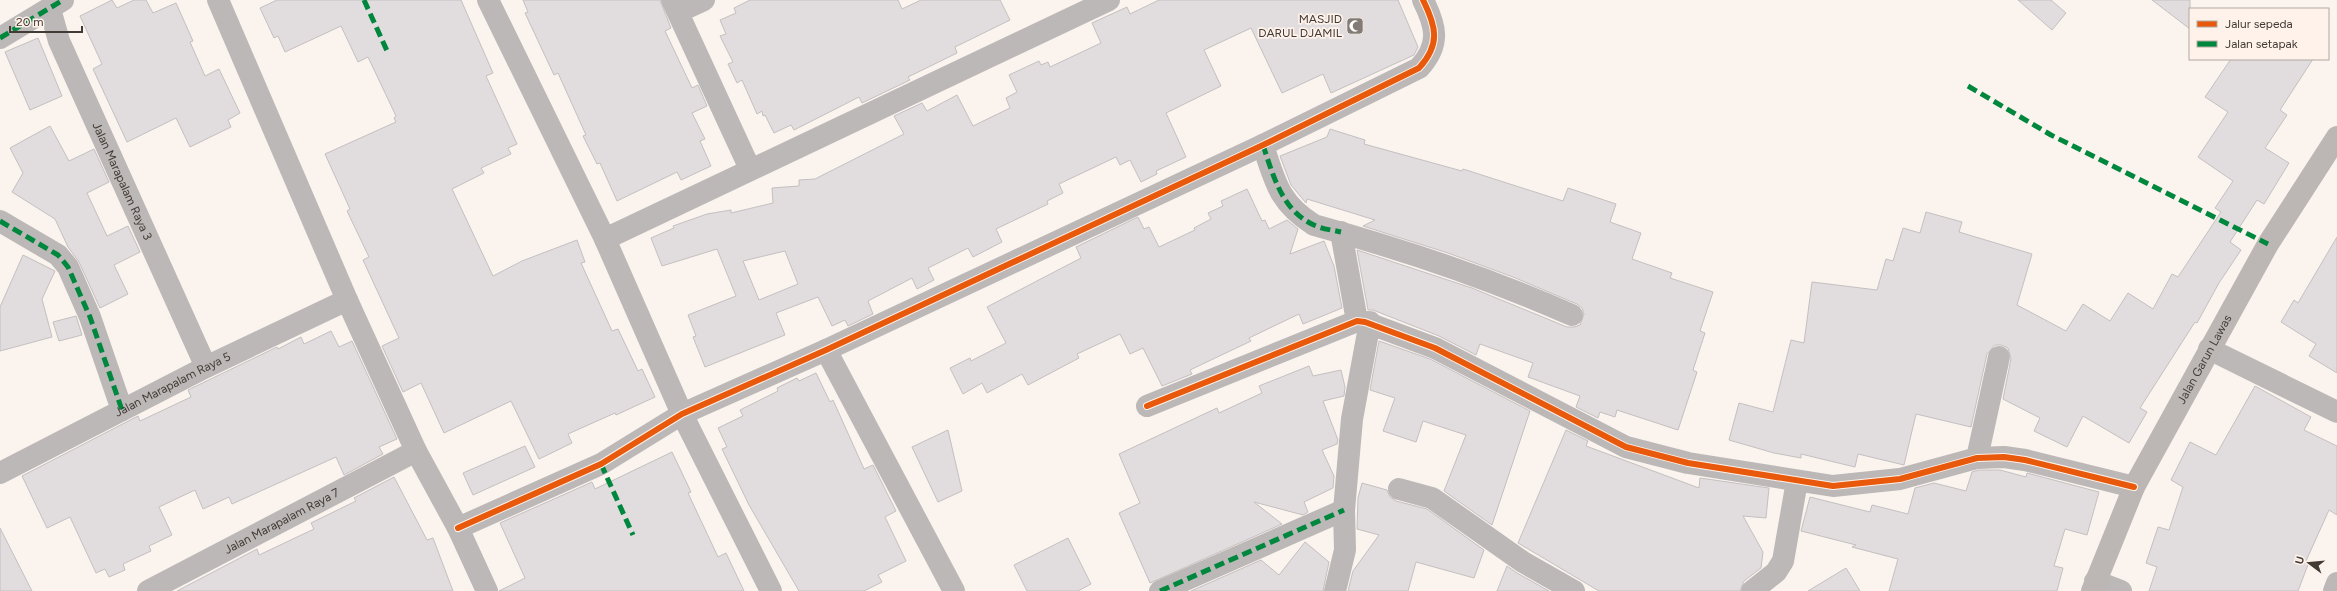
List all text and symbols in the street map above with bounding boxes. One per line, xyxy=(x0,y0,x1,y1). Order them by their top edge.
scale bar xyxy=(10,8,82,34)
legend xyxy=(2189,8,2329,60)
place label: MASJID DARUL DJAMIL xyxy=(1258,12,1343,40)
text: 20 m xyxy=(16,15,44,29)
mosque icon: MASJID DARUL DJAMIL xyxy=(1345,16,1365,36)
text: Jalur sepeda xyxy=(2225,17,2293,31)
text: Jalan setapak xyxy=(2225,37,2298,51)
street label: Jalan Marapalam Raya 3 xyxy=(90,120,155,242)
street label: Jalan Garun Lawas xyxy=(2174,312,2235,406)
street label: Jalan Marapalam Raya 5 xyxy=(112,349,233,420)
street label: Jalan Marapalam Raya 7 xyxy=(222,485,342,557)
north arrow xyxy=(2289,543,2329,583)
text: U xyxy=(2293,555,2307,566)

